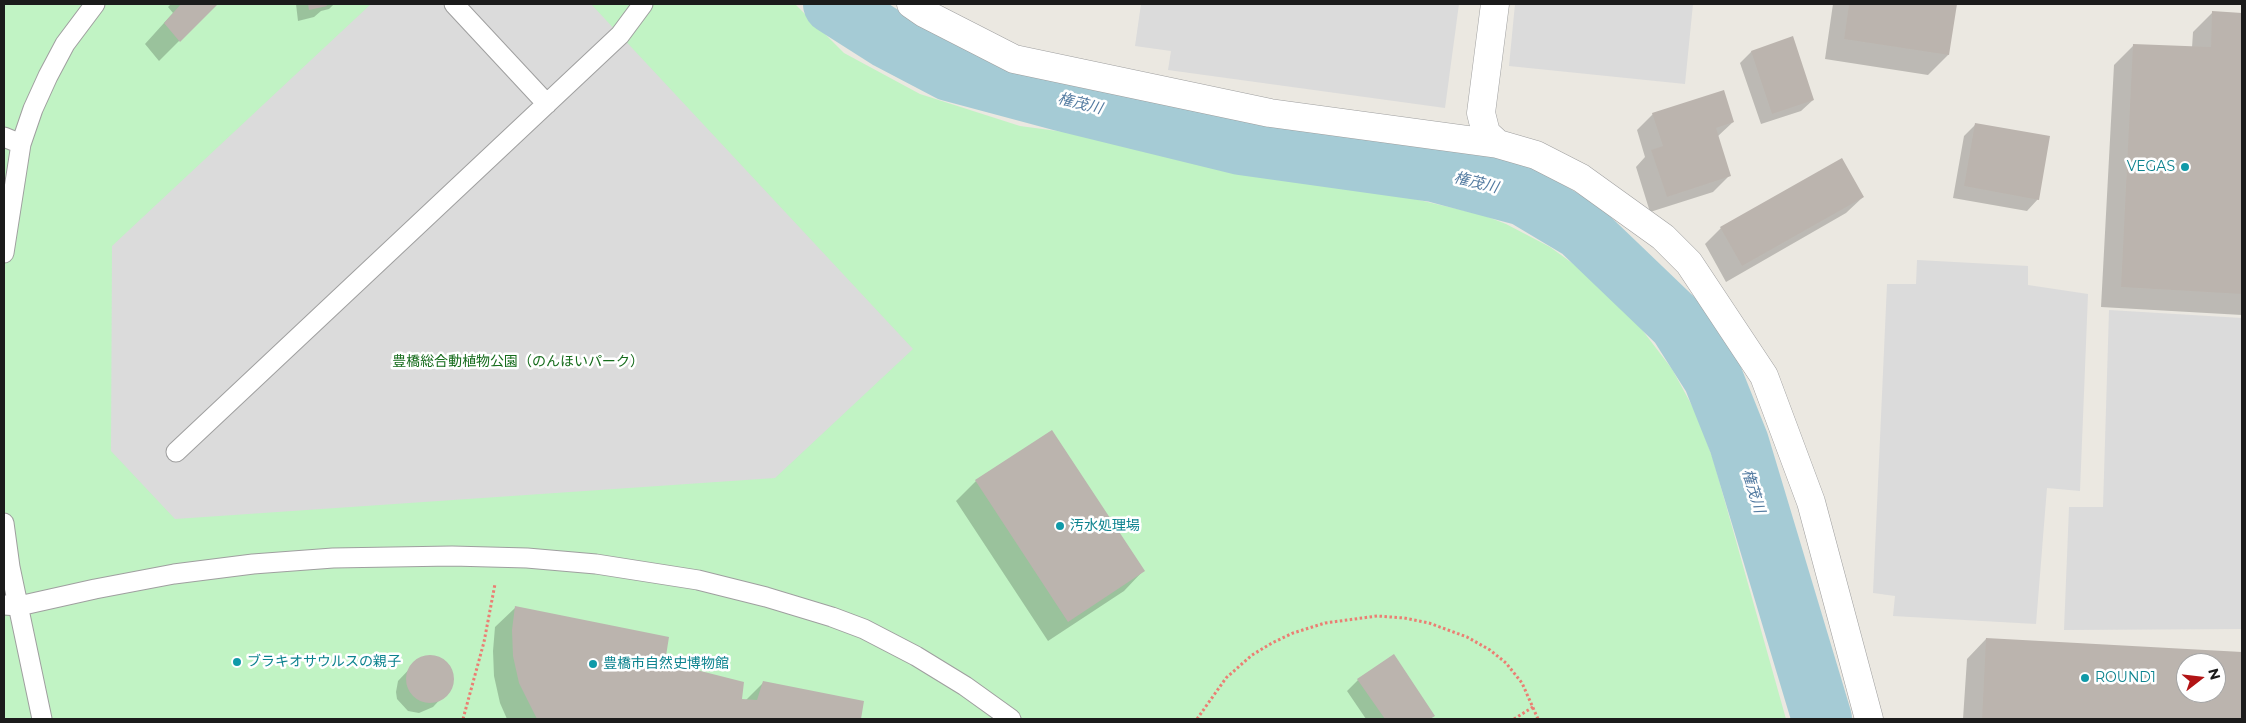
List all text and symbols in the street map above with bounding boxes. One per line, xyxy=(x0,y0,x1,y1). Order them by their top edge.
water label: 権茂川 xyxy=(1056,90,1104,118)
place label: VEGAS xyxy=(2127,159,2175,175)
marker: VEGAS xyxy=(2179,161,2191,173)
water label: 権茂川 xyxy=(1452,169,1500,197)
park label: 豊橋総合動植物公園（のんほいパーク） xyxy=(392,354,644,370)
water label: 権茂川 xyxy=(1738,467,1768,515)
place label: 汚水処理場 xyxy=(1070,518,1140,534)
marker: 汚水処理場 xyxy=(1054,520,1066,532)
north arrow xyxy=(2176,653,2226,703)
place label: ブラキオサウルスの親子 xyxy=(247,654,401,670)
marker: ブラキオサウルスの親子 xyxy=(231,656,243,668)
place label: 豊橋市自然史博物館 xyxy=(603,656,729,672)
marker: 豊橋市自然史博物館 xyxy=(587,658,599,670)
text: N xyxy=(2204,666,2225,682)
place label: ROUND1 xyxy=(2095,670,2156,686)
marker: ROUND1 xyxy=(2079,672,2091,684)

